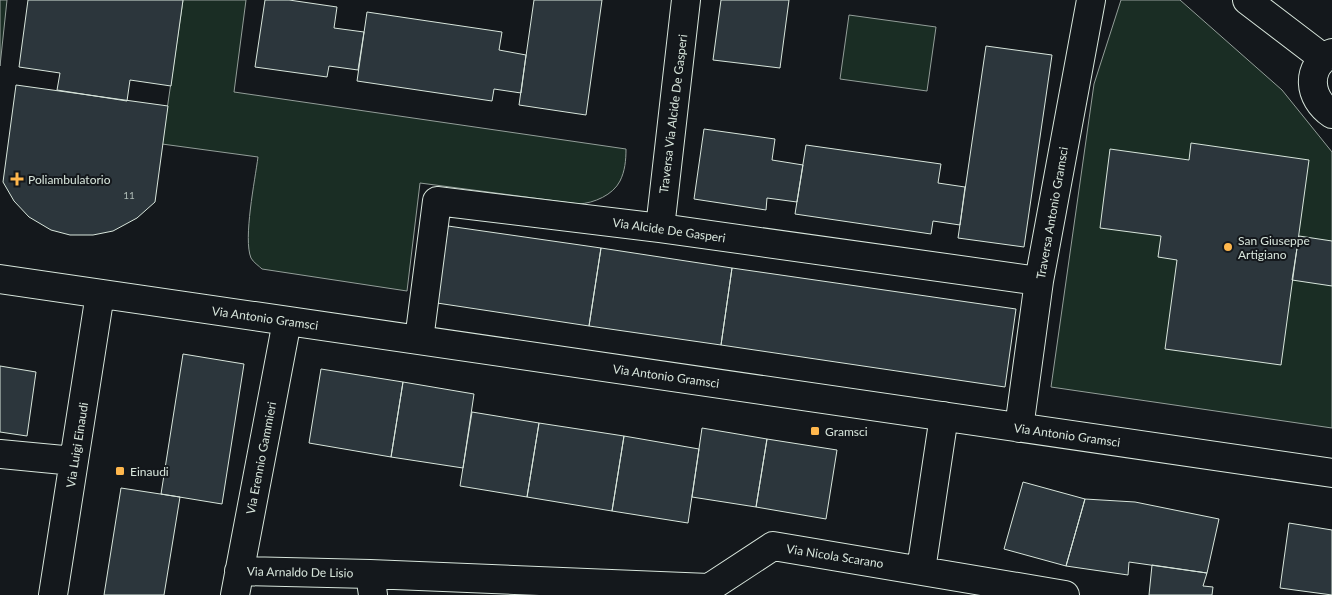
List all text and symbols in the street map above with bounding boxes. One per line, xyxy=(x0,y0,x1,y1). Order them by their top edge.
street label: Traversa Via Alcide De Gasperi xyxy=(656,33,690,194)
street label: Traversa Antonio Gramsci xyxy=(1033,145,1071,280)
marker: Poliambulatorio xyxy=(10,172,24,186)
place label: Poliambulatorio xyxy=(28,172,111,187)
house number: 11 xyxy=(123,189,135,201)
street label: Via Alcide De Gasperi xyxy=(612,215,727,245)
place label: San Giuseppe Artigiano xyxy=(1238,233,1310,262)
marker: San Giuseppe Artigiano xyxy=(1222,241,1234,253)
street label: Via Antonio Gramsci xyxy=(211,303,319,333)
street label: Via Antonio Gramsci xyxy=(612,361,720,391)
street label: Via Erennio Gammieri xyxy=(243,400,279,516)
street label: Via Luigi Einaudi xyxy=(63,401,91,489)
street label: Via Antonio Gramsci xyxy=(1013,420,1121,450)
place label: Gramsci xyxy=(825,424,868,439)
marker: Gramsci xyxy=(809,425,821,437)
place label: Einaudi xyxy=(130,464,169,479)
marker: Einaudi xyxy=(114,465,126,477)
street label: Via Nicola Scarano xyxy=(785,541,885,571)
street label: Via Arnaldo De Lisio xyxy=(247,564,354,580)

